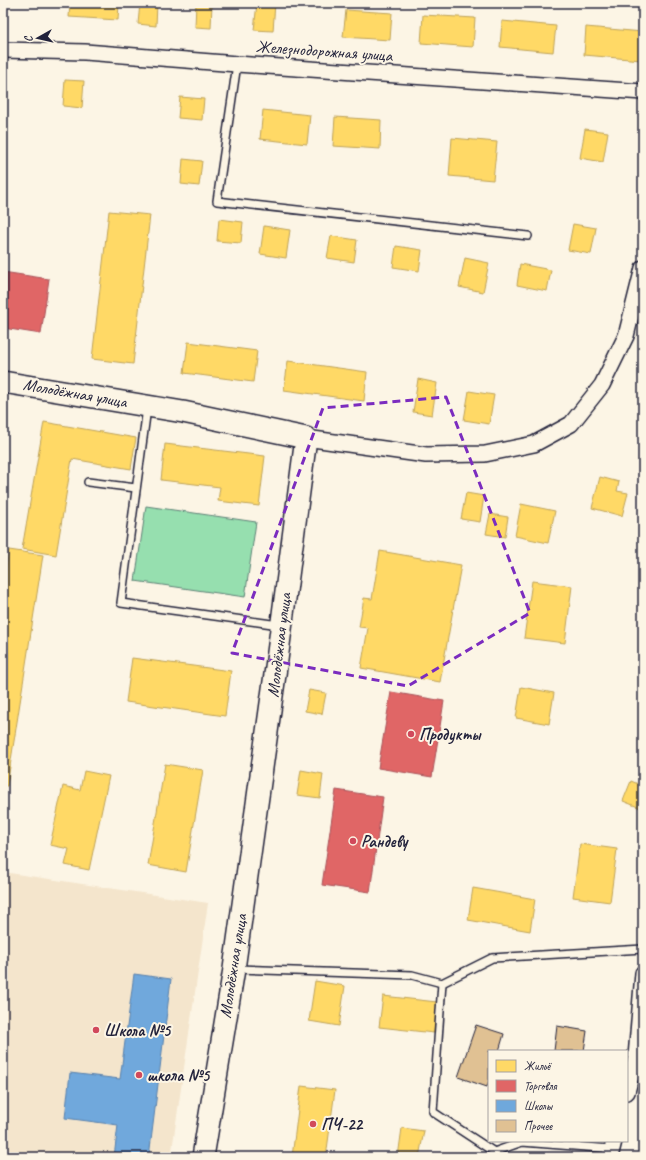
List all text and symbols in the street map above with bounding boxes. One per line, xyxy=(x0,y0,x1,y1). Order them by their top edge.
north arrow xyxy=(18,18,58,58)
text: С xyxy=(21,34,35,43)
street label: Железнодорожная улица xyxy=(255,36,394,67)
street label: Молодёжная улица xyxy=(22,374,130,413)
street label: Молодёжная улица xyxy=(262,591,296,698)
place label: Продукты xyxy=(419,724,482,745)
marker: Продукты xyxy=(406,729,416,739)
place label: Рандеву xyxy=(361,831,410,852)
marker: Рандеву xyxy=(348,836,358,846)
street label: Молодёжная улица xyxy=(214,911,252,1019)
place label: Школа №5 xyxy=(104,1020,172,1041)
marker: Школа №5 xyxy=(91,1025,101,1035)
legend xyxy=(488,1050,628,1142)
text: Жильё xyxy=(524,1058,552,1074)
place label: школа №5 xyxy=(147,1065,211,1086)
marker: школа №5 xyxy=(134,1070,144,1080)
text: Торговля xyxy=(524,1078,557,1094)
text: Школы xyxy=(524,1098,554,1114)
place label: ПЧ-22 xyxy=(321,1114,364,1135)
text: Прочее xyxy=(524,1118,553,1134)
marker: ПЧ-22 xyxy=(308,1119,318,1129)

